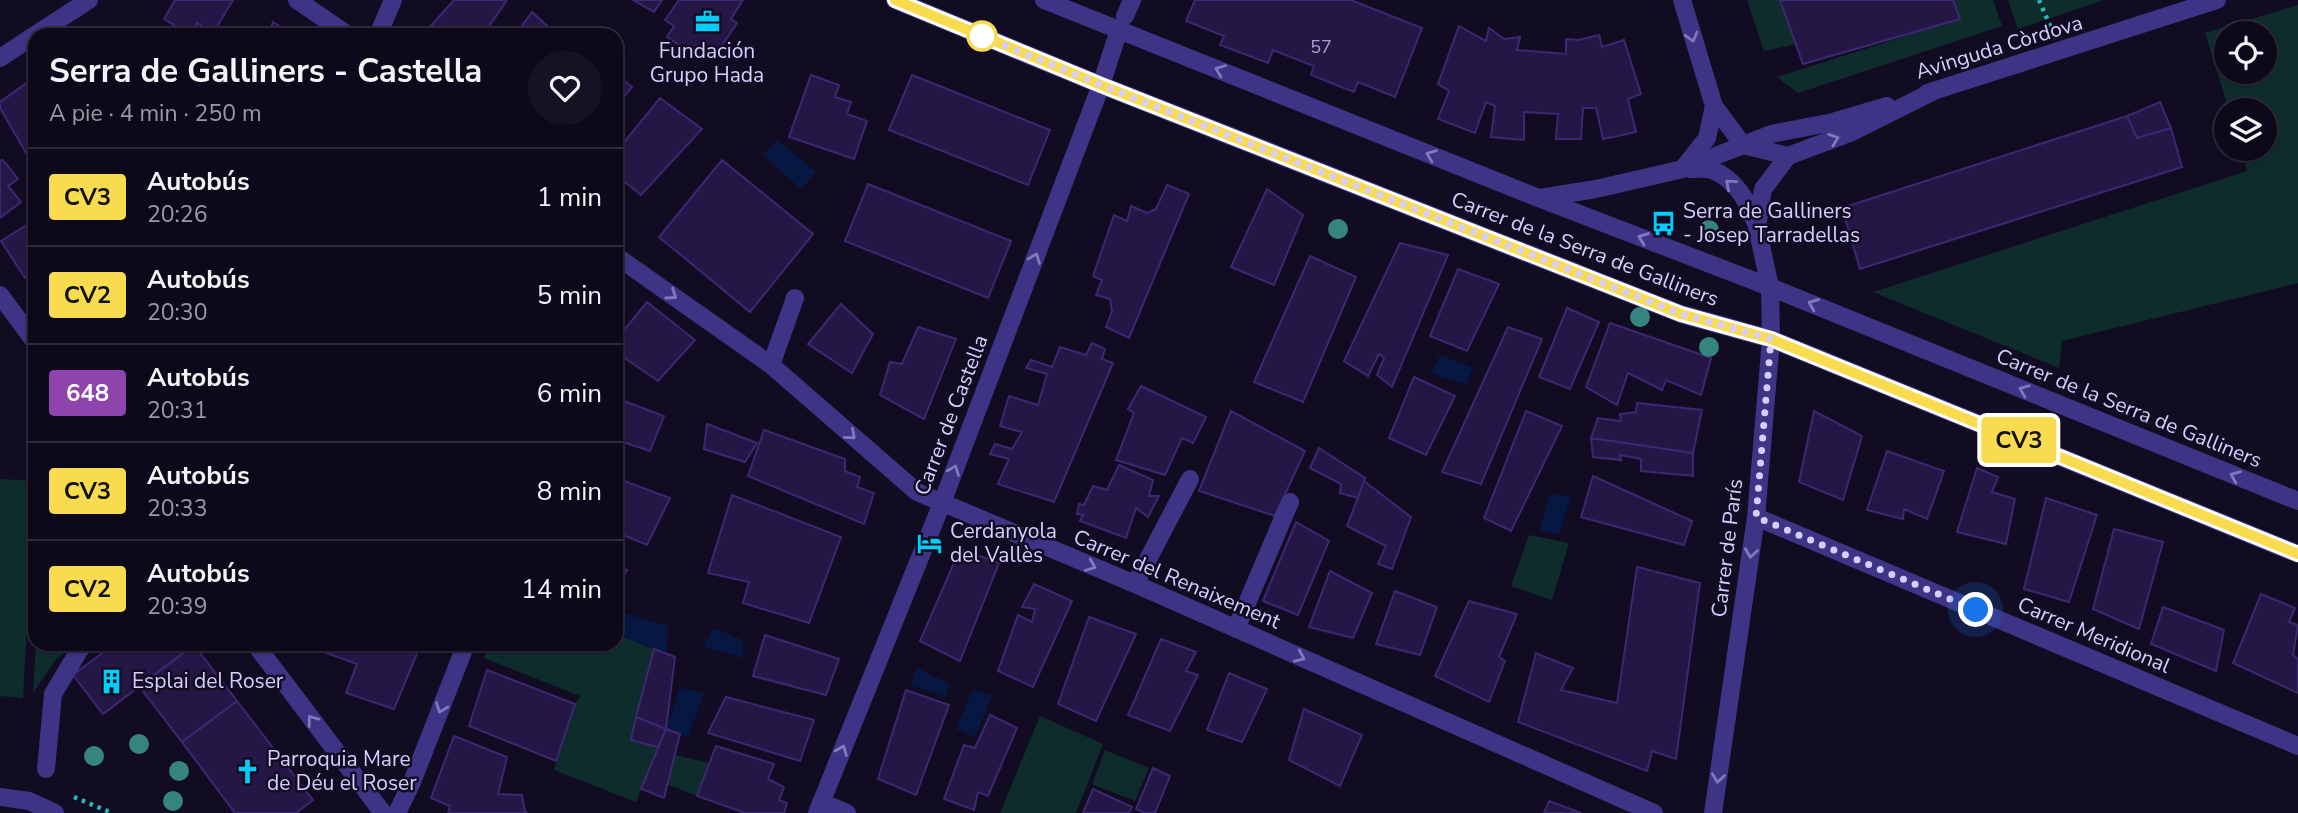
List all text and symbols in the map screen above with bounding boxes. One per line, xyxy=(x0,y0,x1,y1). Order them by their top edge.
office icon: Fundación Grupo Hada xyxy=(693,8,721,36)
street label: Avinguda Còrdova xyxy=(1912,8,2086,86)
unlabelled marker xyxy=(967,21,997,51)
map controls xyxy=(2214,21,2277,161)
button: locate xyxy=(2214,21,2277,84)
one-way arrow xyxy=(1684,31,1699,43)
house number: 57 xyxy=(1310,35,1332,59)
place label: Fundación Grupo Hada xyxy=(650,37,764,89)
text: Serra de Galliners - Castella xyxy=(49,49,482,94)
button: heart xyxy=(528,51,602,125)
one-way arrow xyxy=(1215,65,1227,79)
text: A pie · 4 min · 250 m xyxy=(49,98,262,129)
button: layers xyxy=(2214,98,2277,161)
one-way arrow xyxy=(1827,134,1839,148)
one-way arrow xyxy=(1426,149,1438,163)
text: Autobús xyxy=(147,164,250,199)
text: 1 min xyxy=(537,180,602,215)
one-way arrow xyxy=(1725,180,1738,192)
text: CV3 xyxy=(64,181,111,213)
street label: Carrer de la Serra de Galliners xyxy=(1447,185,1723,313)
place label: Serra de Galliners - Josep Tarradellas xyxy=(1683,197,1860,249)
text: 20:26 xyxy=(147,199,207,230)
bus stop icon: Serra de Galliners - Josep Tarradellas xyxy=(1649,209,1677,237)
one-way arrow xyxy=(1638,233,1650,247)
one-way arrow xyxy=(1027,252,1041,264)
text: Autobús xyxy=(147,262,250,297)
text: 5 min xyxy=(537,278,602,313)
text: CV2 xyxy=(64,279,111,311)
one-way arrow xyxy=(664,287,677,299)
text: 20:30 xyxy=(147,297,207,328)
one-way arrow xyxy=(1808,299,1820,313)
street label: Carrer de Castella xyxy=(908,331,994,499)
street label: Carrer de la Serra de Galliners xyxy=(1992,342,2266,474)
text: Autobús xyxy=(147,360,250,395)
text: 6 min xyxy=(537,376,602,411)
text: 648 xyxy=(66,377,109,409)
one-way arrow xyxy=(2019,384,2031,398)
text: 20:31 xyxy=(147,395,207,426)
line badge: CV3 xyxy=(1979,417,2059,463)
text: CV3 xyxy=(1995,424,2043,456)
one-way arrow xyxy=(843,427,856,439)
text: Autobús xyxy=(147,458,250,493)
one-way arrow xyxy=(945,465,959,477)
one-way arrow xyxy=(2229,470,2241,484)
text: 8 min xyxy=(537,474,602,509)
text: CV3 xyxy=(64,475,111,507)
street label: Carrer de París xyxy=(1705,477,1749,619)
text: 20:33 xyxy=(147,493,207,524)
place label: Cerdanyola del Vallès xyxy=(950,517,1057,569)
street label: Carrer del Renaixement xyxy=(1069,523,1285,636)
hotel icon: Cerdanyola del Vallès xyxy=(916,529,944,557)
one-way arrow xyxy=(1744,547,1759,559)
text: Autobús xyxy=(147,556,250,591)
one-way arrow xyxy=(1084,558,1096,572)
text: 14 min xyxy=(521,572,602,607)
text: CV2 xyxy=(64,573,111,605)
street label: Carrer Meridional xyxy=(2013,590,2175,680)
text: 20:39 xyxy=(147,591,207,622)
your location xyxy=(1958,592,1993,627)
one-way arrow xyxy=(1292,649,1305,663)
building icon: Esplai del Roser xyxy=(98,667,126,695)
place label: Esplai del Roser xyxy=(132,667,284,695)
one-way arrow xyxy=(435,701,449,713)
one-way arrow xyxy=(307,715,320,727)
one-way arrow xyxy=(834,744,848,757)
place label: Parroquia Mare de Déu el Roser xyxy=(267,745,417,797)
church icon: Parroquia Mare de Déu el Roser xyxy=(233,757,261,785)
one-way arrow xyxy=(1711,772,1726,784)

